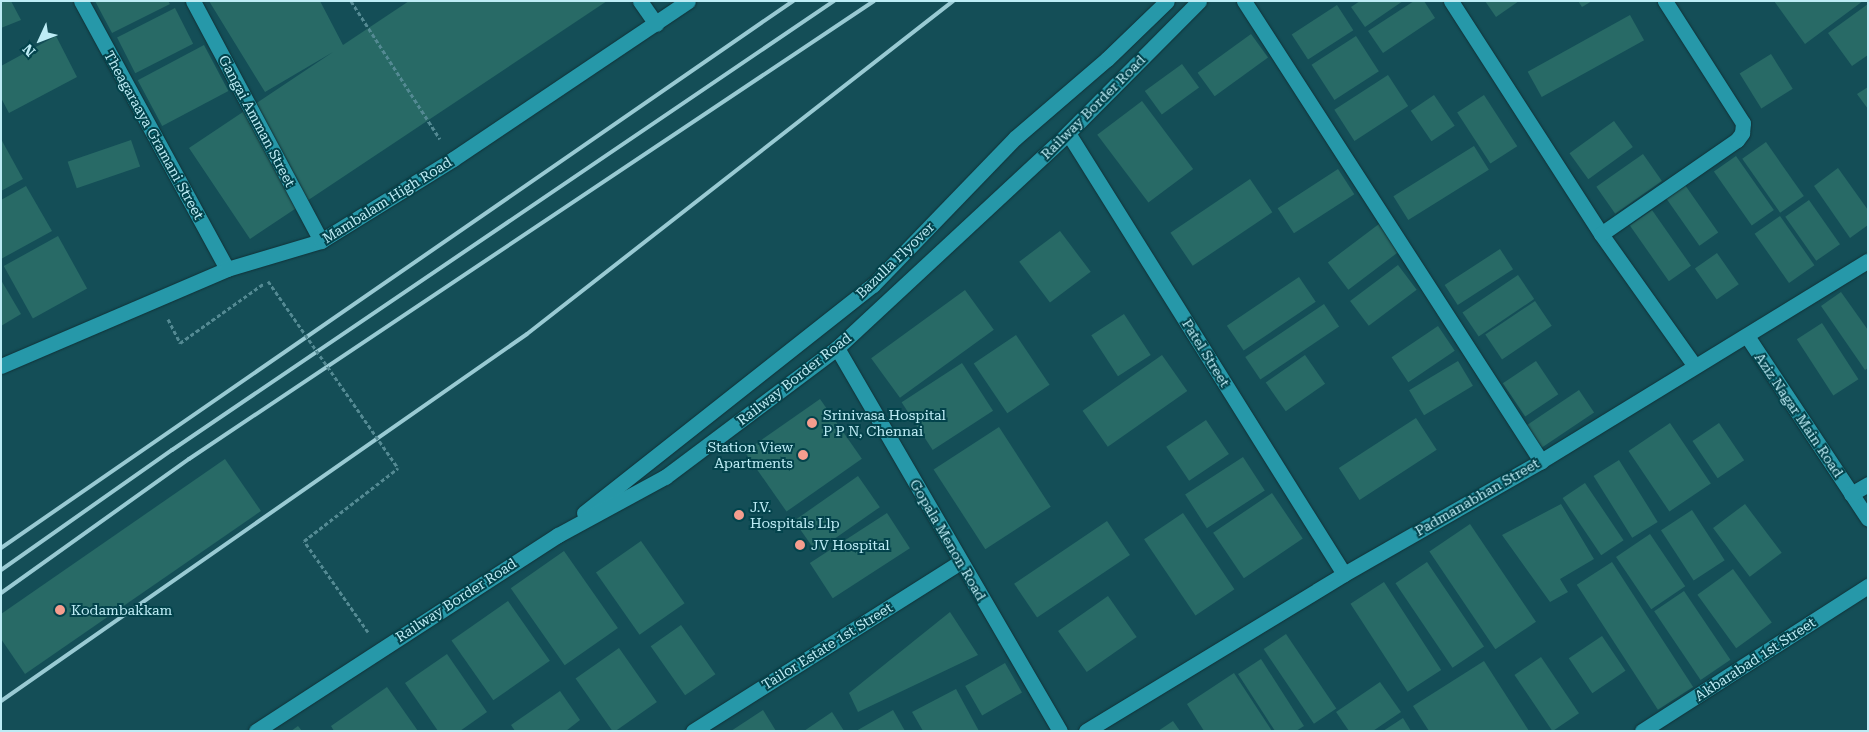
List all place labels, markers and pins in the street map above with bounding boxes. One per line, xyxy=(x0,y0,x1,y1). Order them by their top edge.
place label: Srinivasa Hospital P P N, Chennai xyxy=(823,407,946,440)
marker: Srinivasa Hospital P P N, Chennai xyxy=(805,416,819,430)
place label: Station View Apartments xyxy=(708,439,793,472)
marker: Station View Apartments xyxy=(797,449,809,461)
place label: J.V. Hospitals Llp xyxy=(750,499,840,532)
marker: J.V. Hospitals Llp xyxy=(732,508,746,522)
place label: JV Hospital xyxy=(811,537,890,553)
marker: JV Hospital xyxy=(793,538,807,552)
place label: Kodambakkam xyxy=(71,602,172,618)
marker: Kodambakkam xyxy=(53,603,67,617)

